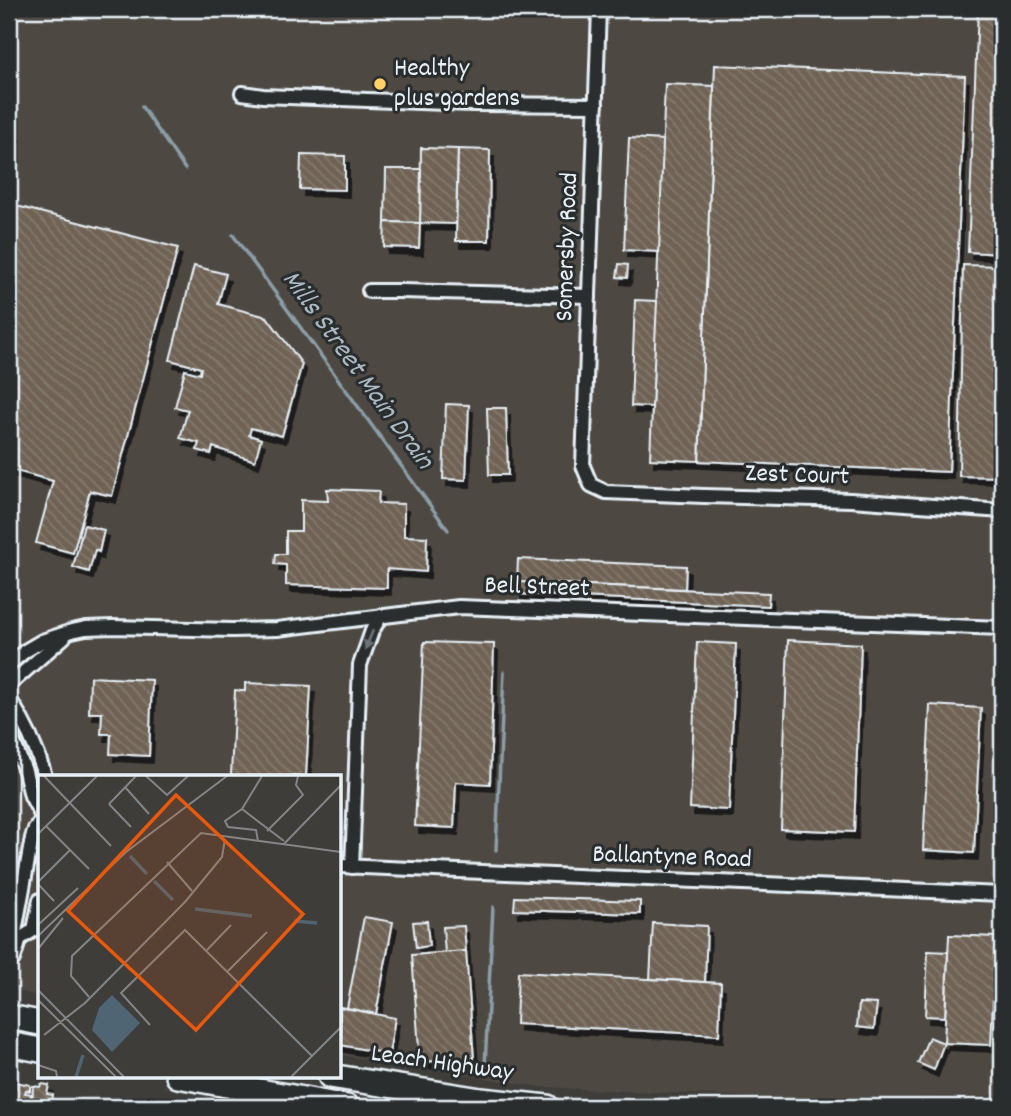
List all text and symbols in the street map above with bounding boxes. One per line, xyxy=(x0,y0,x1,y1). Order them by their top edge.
place label: Healthy plus gardens xyxy=(394,51,520,118)
marker: Healthy plus gardens xyxy=(372,76,388,92)
street label: Somersby Road xyxy=(547,172,589,322)
water label: Mills Street Main Drain xyxy=(270,263,443,480)
street label: Zest Court xyxy=(744,456,850,496)
street label: Bell Street xyxy=(484,568,591,608)
one-way arrow xyxy=(363,629,374,650)
inset map xyxy=(38,775,341,1078)
street label: Ballantyne Road xyxy=(592,837,752,879)
street label: Leach Highway xyxy=(368,1036,516,1092)

